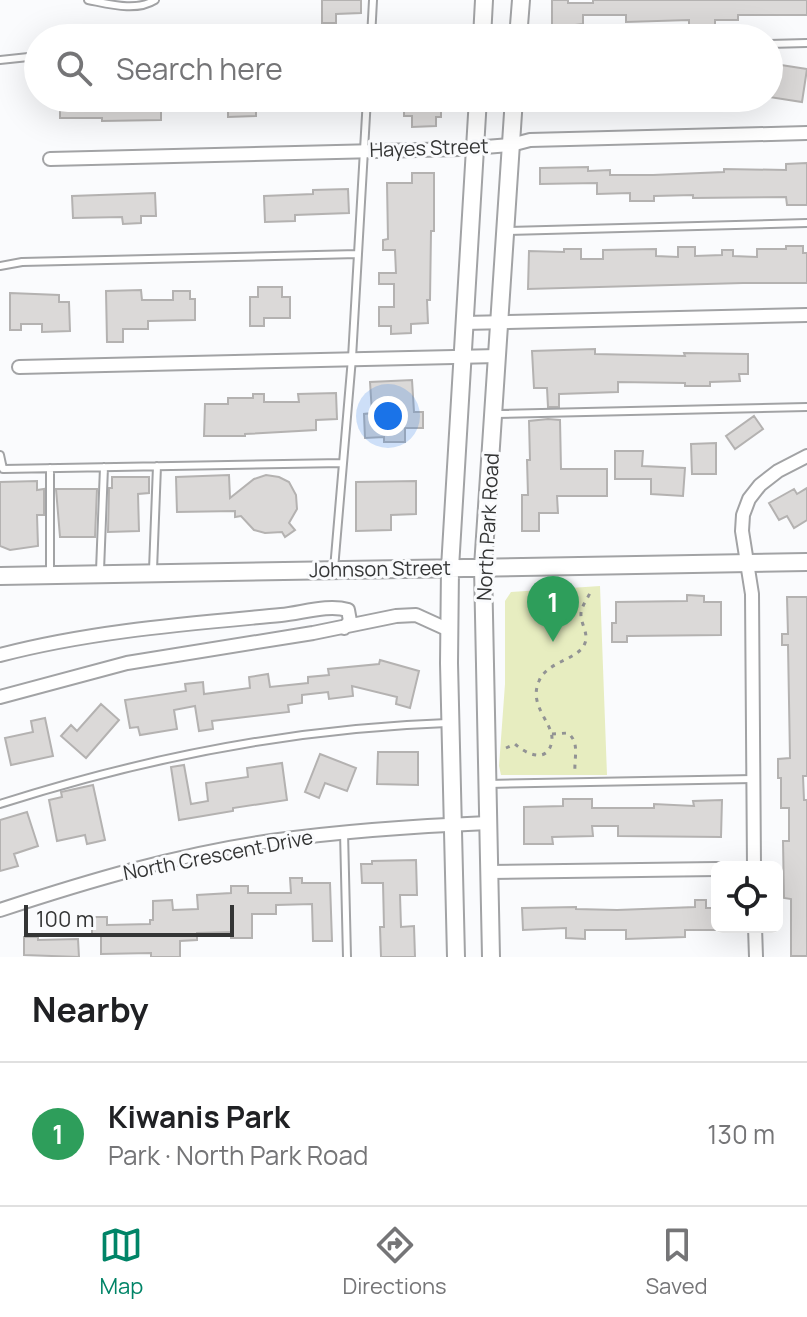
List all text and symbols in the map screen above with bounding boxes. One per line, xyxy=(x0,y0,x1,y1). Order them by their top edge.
search box xyxy=(24,24,783,112)
icon: search xyxy=(52,46,96,90)
text: Search here xyxy=(116,48,283,89)
street label: Hayes Street xyxy=(369,132,489,163)
your location xyxy=(368,396,408,436)
street label: North Park Road xyxy=(470,452,505,602)
street label: Johnson Street xyxy=(309,554,451,583)
pin: 1 xyxy=(527,576,579,642)
street label: North Crescent Drive xyxy=(121,823,315,886)
map controls xyxy=(711,861,783,933)
button: locate xyxy=(711,861,783,933)
scale bar xyxy=(24,901,234,937)
text: 100 m xyxy=(36,904,94,934)
text: Nearby xyxy=(32,986,148,1032)
text: Kiwanis Park xyxy=(108,1096,290,1137)
text: 1 xyxy=(52,1116,64,1152)
text: 130 m xyxy=(707,1116,775,1152)
text: Park · North Park Road xyxy=(108,1137,368,1173)
tab: Map xyxy=(99,1223,143,1301)
tab: Directions xyxy=(342,1223,447,1301)
tab: Saved xyxy=(646,1223,708,1301)

